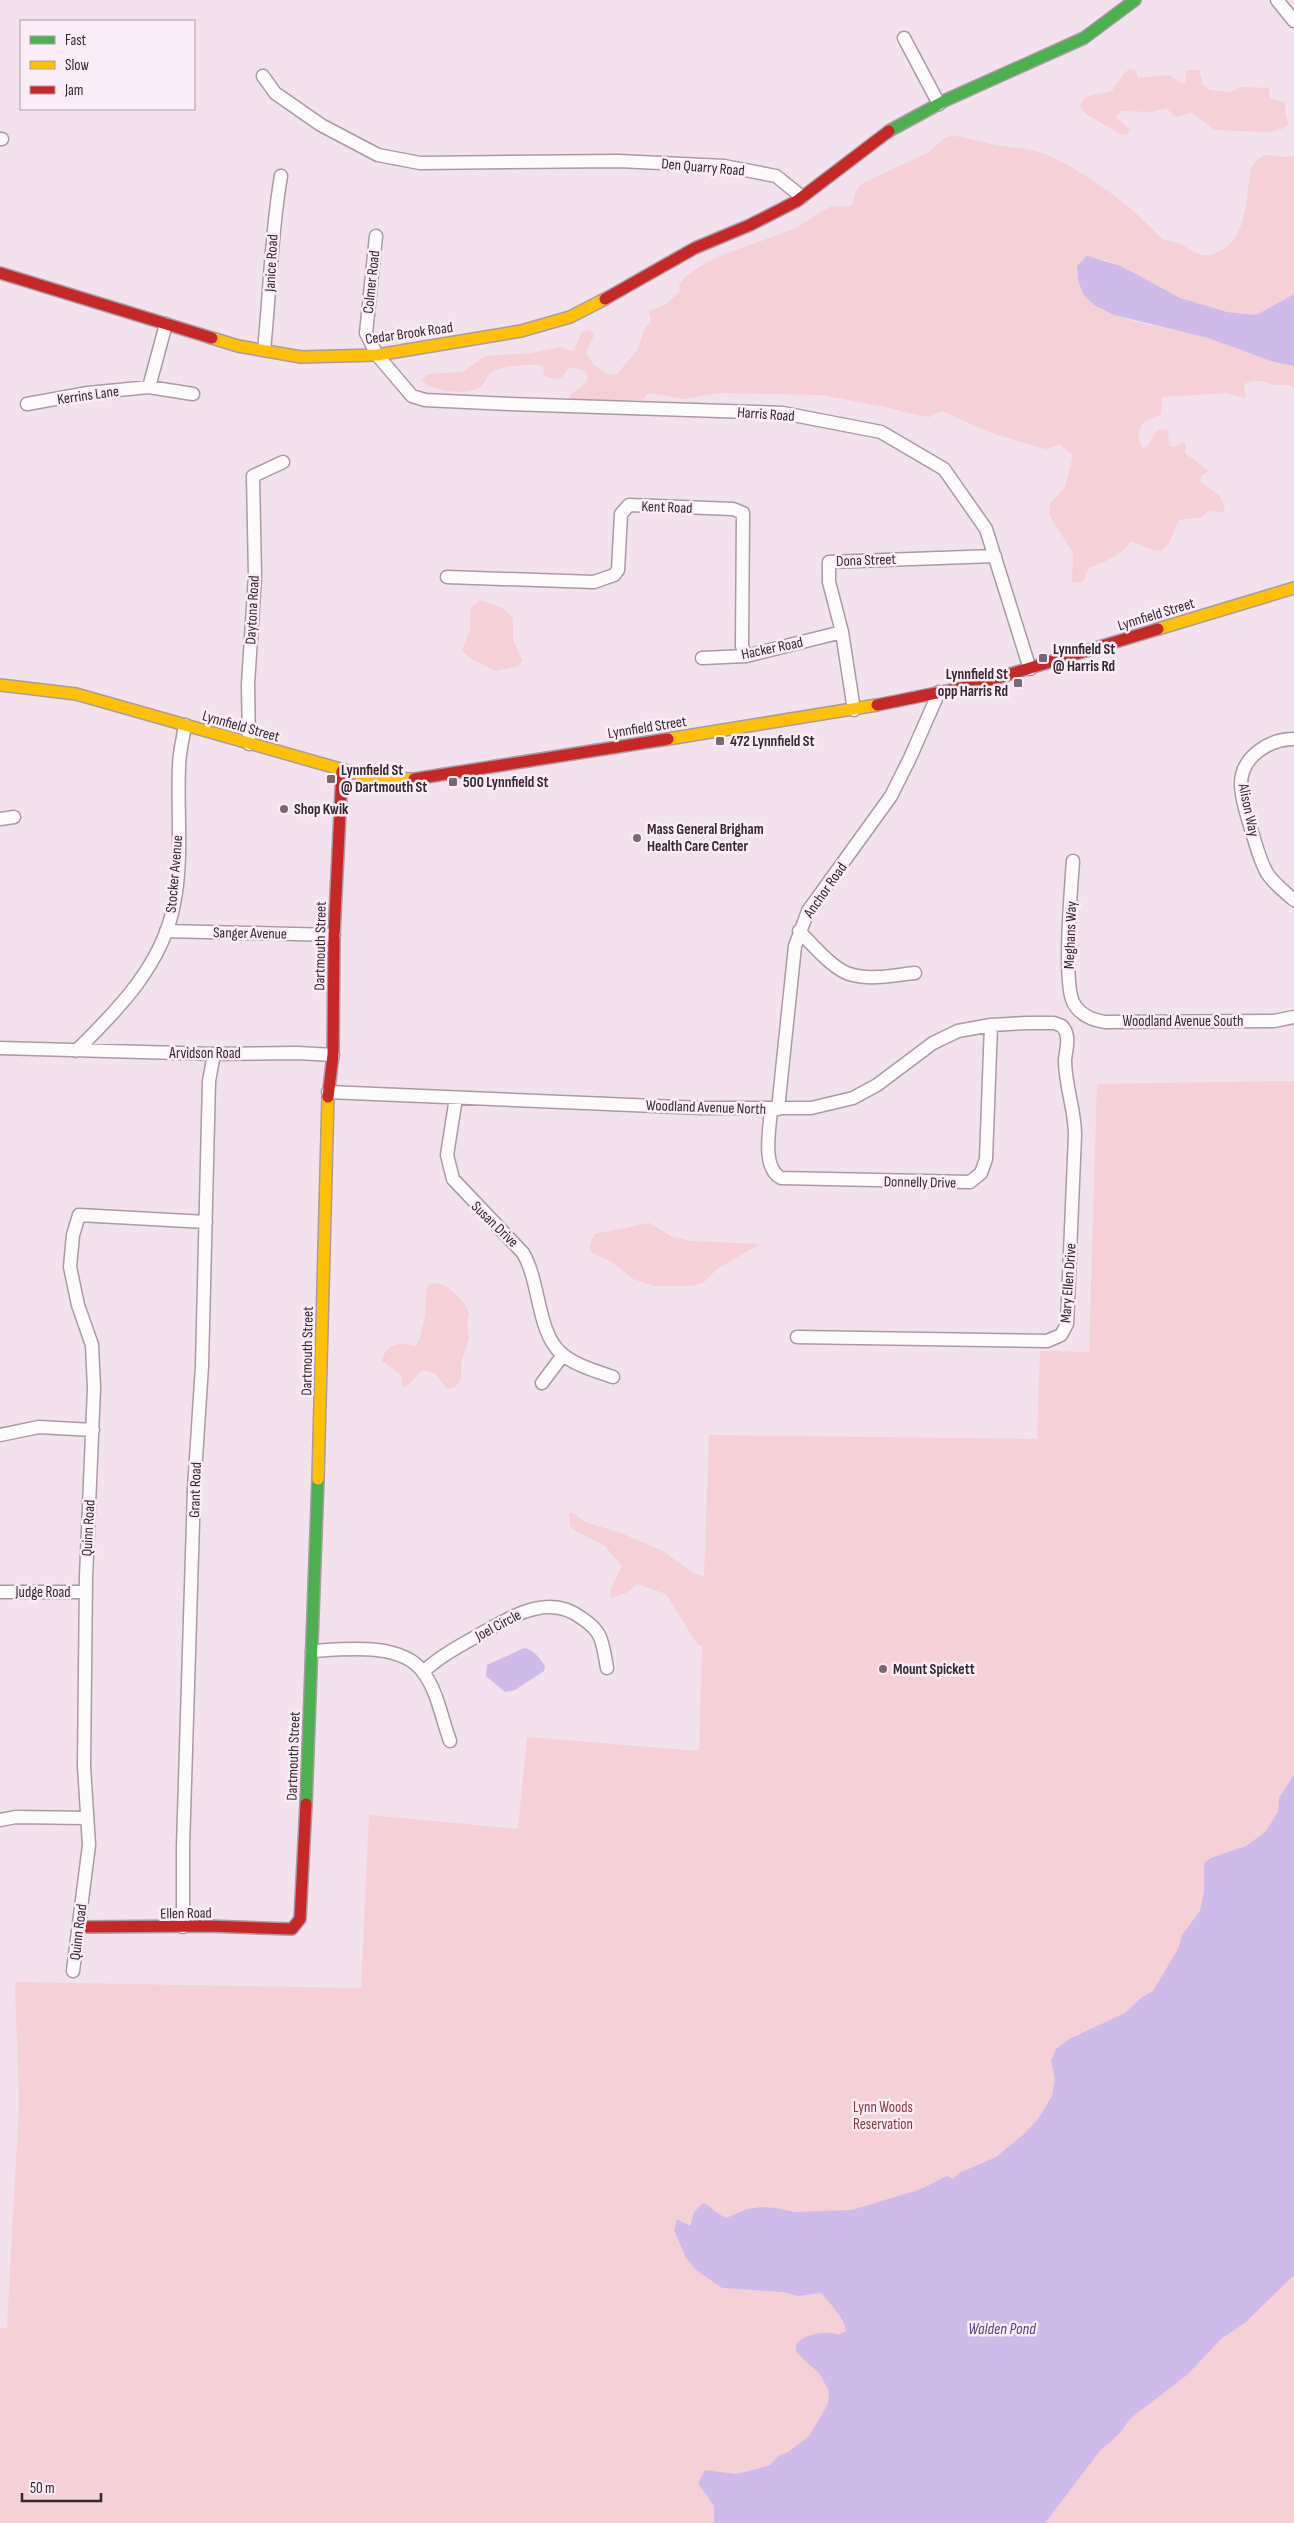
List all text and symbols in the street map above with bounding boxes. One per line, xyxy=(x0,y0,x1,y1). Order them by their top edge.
legend xyxy=(20,20,195,110)
text: Fast xyxy=(65,31,87,50)
text: Slow xyxy=(65,56,89,75)
text: Jam xyxy=(64,81,83,100)
street label: Den Quarry Road xyxy=(661,154,745,181)
street label: Janice Road xyxy=(260,234,282,293)
street label: Colmer Road xyxy=(359,249,384,315)
street label: Cedar Brook Road xyxy=(364,318,454,349)
street label: Kerrins Lane xyxy=(56,382,120,409)
street label: Harris Road xyxy=(737,403,795,426)
street label: Kent Road xyxy=(641,497,693,518)
street label: Dona Street xyxy=(836,550,897,571)
street label: Daytona Road xyxy=(241,575,264,645)
street label: Lynnfield Street xyxy=(1115,594,1197,635)
street label: Hacker Road xyxy=(740,633,805,664)
place label: Lynnfield St @ Harris Rd xyxy=(1053,640,1115,676)
marker: Lynnfield St @ Harris Rd xyxy=(1037,652,1049,664)
place label: Lynnfield St opp Harris Rd xyxy=(938,665,1008,701)
marker: Lynnfield St opp Harris Rd xyxy=(1012,677,1024,689)
street label: Lynnfield Street xyxy=(200,706,282,747)
street label: Lynnfield Street xyxy=(606,712,688,743)
place label: 472 Lynnfield St xyxy=(730,732,814,751)
marker: 472 Lynnfield St xyxy=(714,735,726,747)
place label: Lynnfield St @ Dartmouth St xyxy=(341,761,427,797)
marker: Lynnfield St @ Dartmouth St xyxy=(325,773,337,785)
place label: 500 Lynnfield St xyxy=(463,773,548,792)
marker: 500 Lynnfield St xyxy=(447,776,459,788)
street label: Alison Way xyxy=(1233,781,1263,839)
place label: Shop Kwik xyxy=(294,800,349,819)
marker: Shop Kwik xyxy=(278,803,290,815)
place label: Mass General Brigham Health Care Center xyxy=(647,820,764,856)
marker: Mass General Brigham Health Care Center xyxy=(631,832,643,844)
street label: Stocker Avenue xyxy=(162,834,187,914)
street label: Anchor Road xyxy=(799,859,851,923)
street label: Meghans Way xyxy=(1060,900,1081,969)
street label: Dartmouth Street xyxy=(310,901,331,991)
street label: Sanger Avenue xyxy=(213,923,287,944)
street label: Woodland Avenue South xyxy=(1123,1012,1243,1031)
street label: Arvidson Road xyxy=(168,1044,241,1063)
street label: Woodland Avenue North xyxy=(646,1096,766,1119)
street label: Donnelly Drive xyxy=(884,1172,956,1193)
street label: Susan Drive xyxy=(467,1197,522,1252)
street label: Mary Ellen Drive xyxy=(1056,1242,1081,1324)
street label: Dartmouth Street xyxy=(297,1306,318,1396)
street label: Grant Road xyxy=(185,1462,206,1518)
street label: Quinn Road xyxy=(78,1499,99,1557)
street label: Judge Road xyxy=(15,1583,70,1602)
street label: Joel Circle xyxy=(471,1605,525,1646)
place label: Mount Spickett xyxy=(893,1660,975,1679)
marker: Mount Spickett xyxy=(877,1663,889,1675)
street label: Dartmouth Street xyxy=(282,1711,305,1801)
street label: Quinn Road xyxy=(66,1903,91,1961)
street label: Ellen Road xyxy=(160,1904,212,1923)
park label: Lynn Woods Reservation xyxy=(853,2098,913,2134)
water label: Walden Pond xyxy=(968,2320,1036,2339)
scale bar xyxy=(22,2470,101,2502)
text: 50 m xyxy=(30,2479,55,2498)

